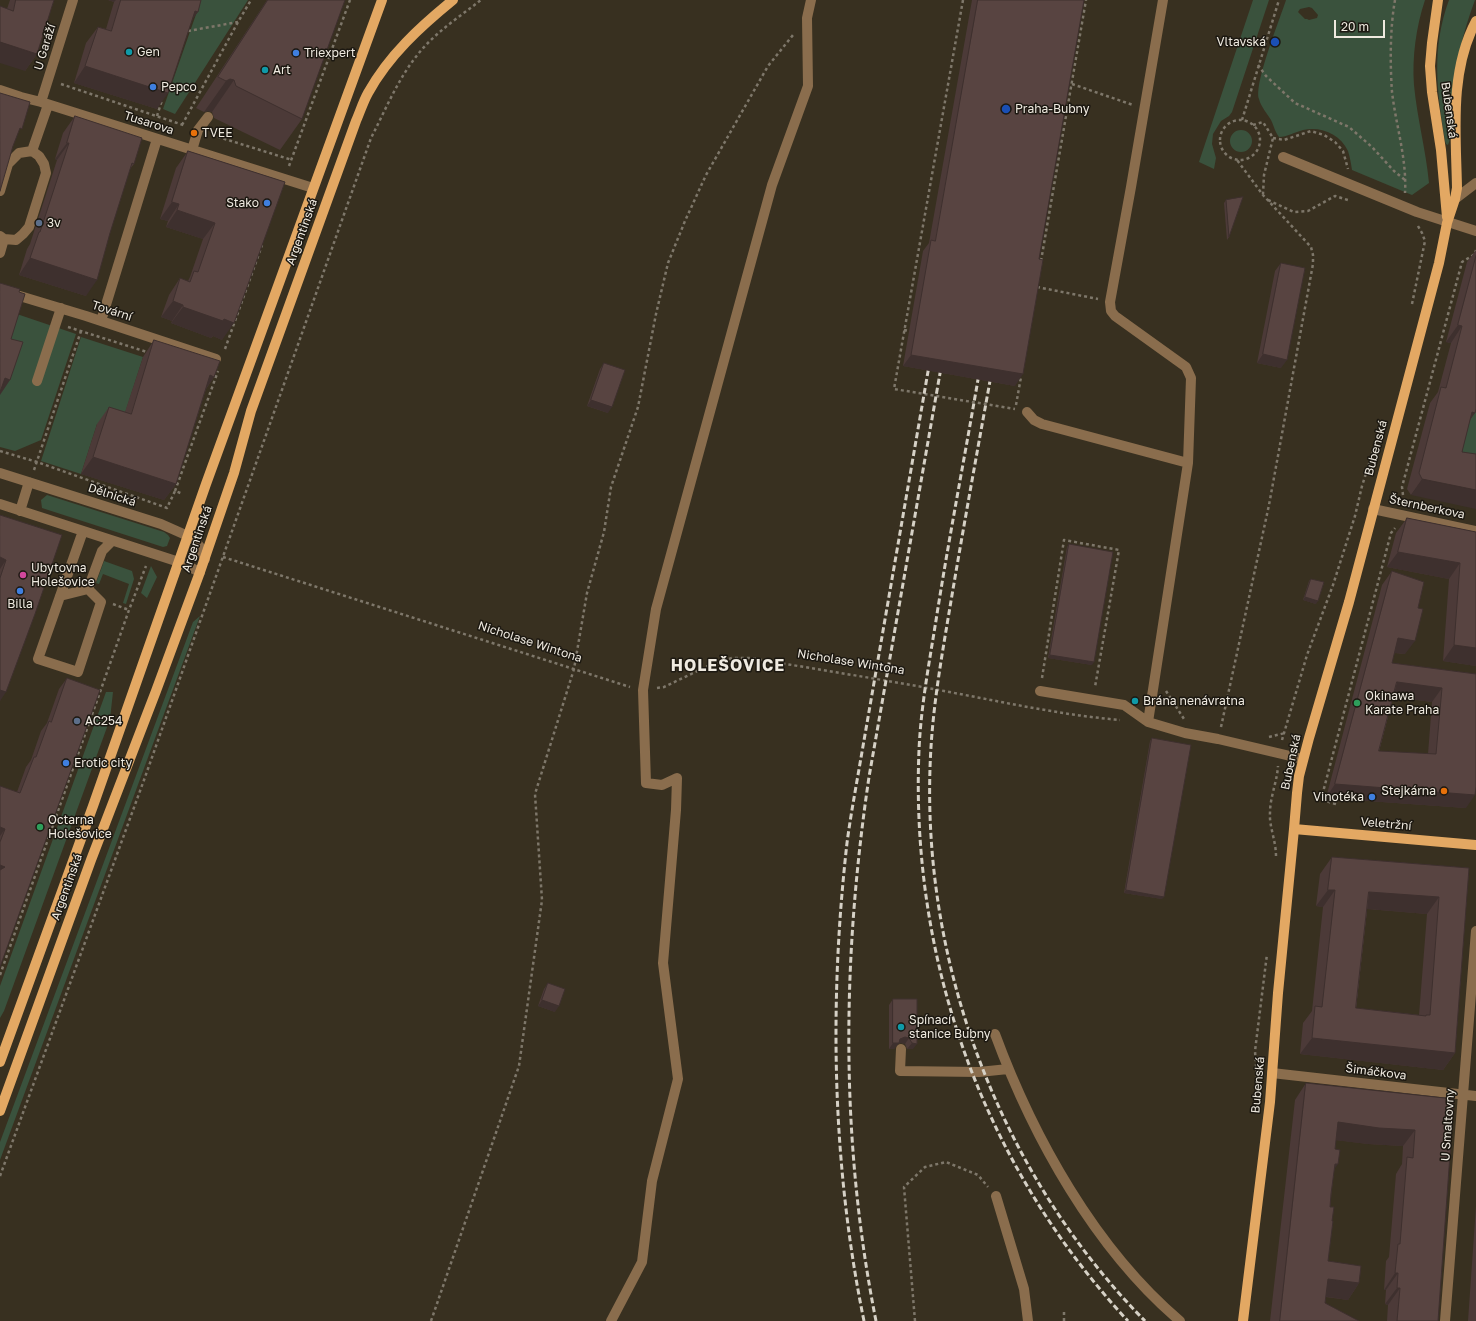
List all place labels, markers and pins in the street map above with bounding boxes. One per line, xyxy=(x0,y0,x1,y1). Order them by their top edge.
place label: Vltavská xyxy=(1217,35,1266,49)
marker: Vltavská xyxy=(1269,36,1281,48)
place label: Gen xyxy=(137,45,160,59)
place label: Triexpert xyxy=(304,46,356,60)
marker: Gen xyxy=(124,47,134,57)
marker: Triexpert xyxy=(291,48,301,58)
place label: Art xyxy=(273,63,291,77)
marker: Art xyxy=(260,65,270,75)
place label: Pepco xyxy=(161,80,197,94)
marker: Pepco xyxy=(148,82,158,92)
place label: Praha-Bubny xyxy=(1015,102,1089,116)
marker: Praha-Bubny xyxy=(1000,103,1012,115)
place label: TVEE xyxy=(202,126,232,140)
marker: TVEE xyxy=(189,128,199,138)
place label: Stako xyxy=(226,196,259,210)
marker: Stako xyxy=(262,198,272,208)
place label: 3v xyxy=(47,216,61,230)
marker: 3v xyxy=(34,218,44,228)
place label: Ubytovna Holešovice xyxy=(31,561,95,589)
marker: Ubytovna Holešovice xyxy=(18,570,28,580)
marker: Billa xyxy=(15,586,25,596)
place label: Billa xyxy=(7,597,33,611)
place label: Okinawa Karate Praha xyxy=(1365,689,1439,717)
place label: Brána nenávratna xyxy=(1143,694,1245,708)
marker: Brána nenávratna xyxy=(1130,696,1140,706)
marker: Okinawa Karate Praha xyxy=(1352,698,1362,708)
place label: AC254 xyxy=(85,714,122,728)
marker: AC254 xyxy=(72,716,82,726)
place label: Erotic city xyxy=(74,756,132,770)
marker: Erotic city xyxy=(61,758,71,768)
place label: Stejkárna xyxy=(1381,784,1436,798)
marker: Stejkárna xyxy=(1439,786,1449,796)
place label: Vinotéka xyxy=(1313,790,1364,804)
marker: Vinotéka xyxy=(1367,792,1377,802)
place label: Octarna Holešovice xyxy=(48,813,112,841)
marker: Octarna Holešovice xyxy=(35,822,45,832)
place label: Spínací stanice Bubny xyxy=(909,1013,991,1041)
marker: Spínací stanice Bubny xyxy=(896,1022,906,1032)

